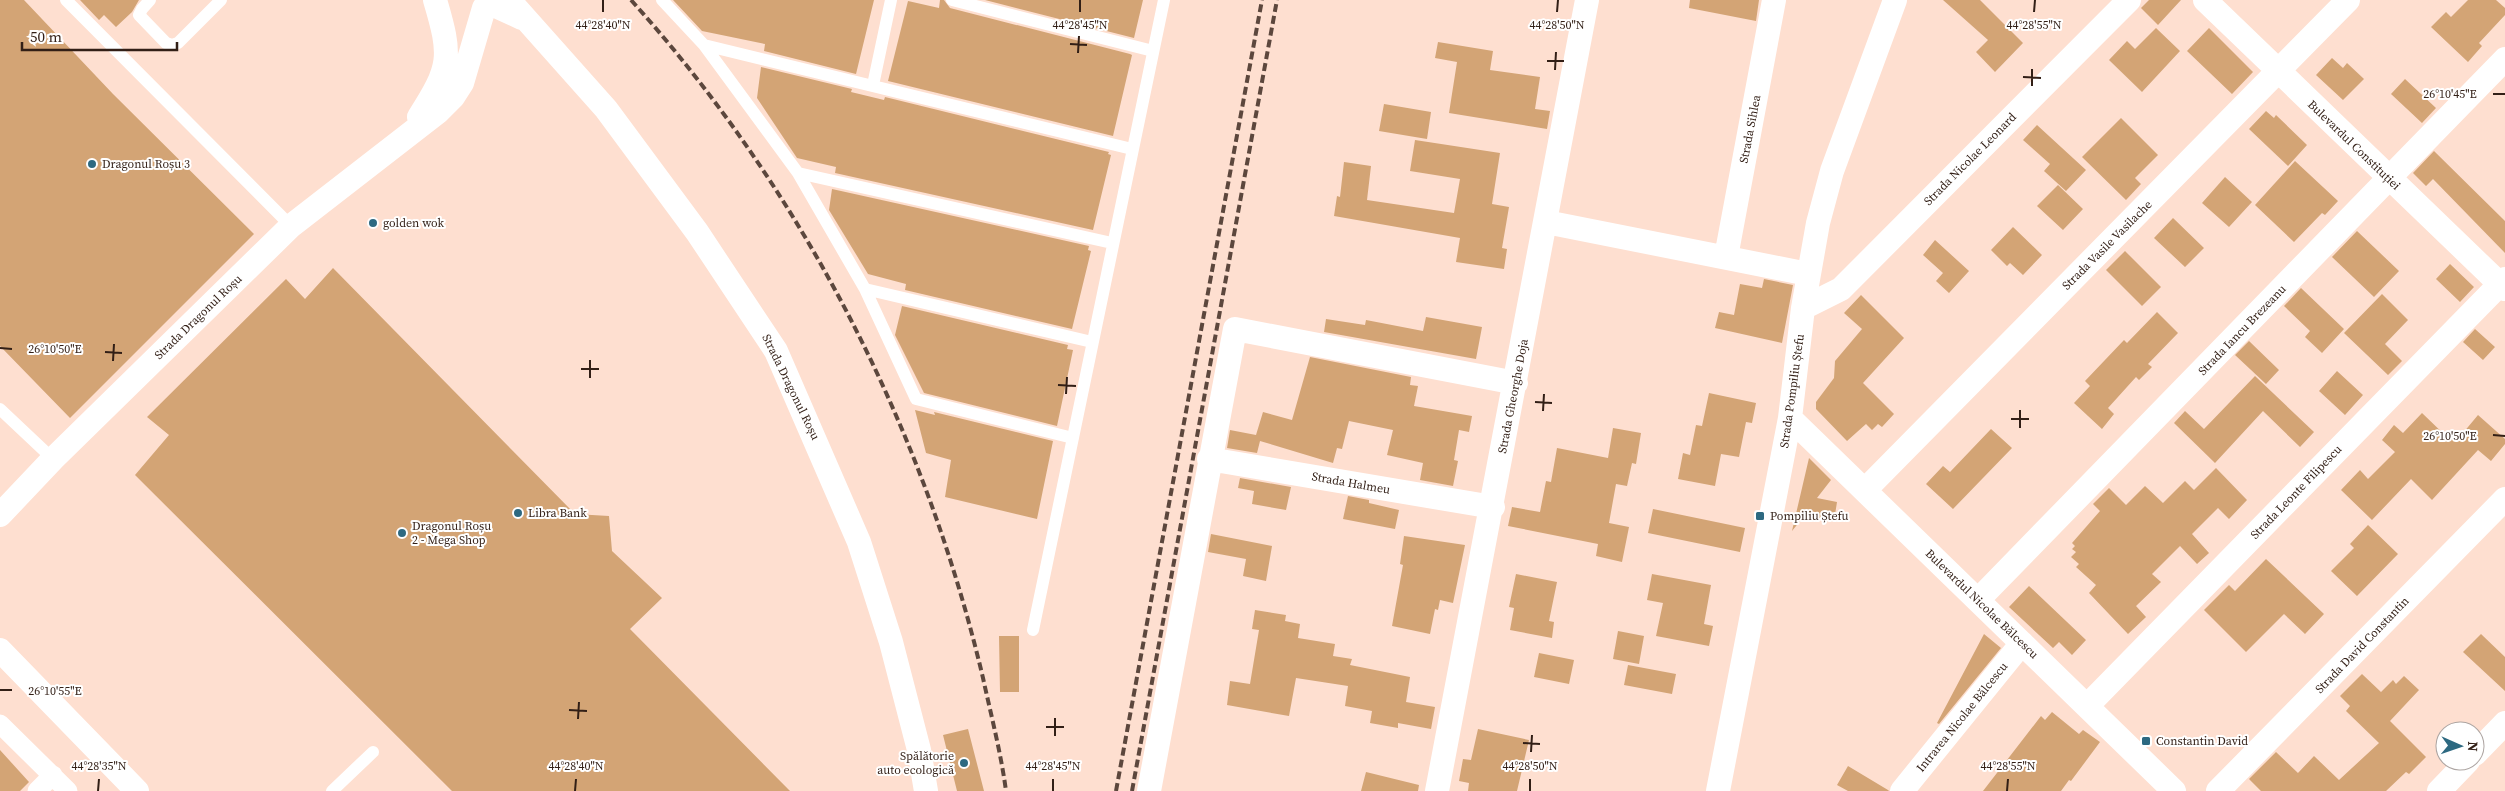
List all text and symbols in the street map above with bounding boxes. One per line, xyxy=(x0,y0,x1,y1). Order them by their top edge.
text: 44°28'40"N xyxy=(575,17,631,33)
text: 44°28'45"N xyxy=(1052,17,1108,33)
text: 44°28'50"N xyxy=(1529,17,1585,33)
text: 44°28'55"N xyxy=(2006,17,2062,33)
scale bar xyxy=(22,20,178,52)
text: 50 m xyxy=(30,26,62,47)
text: 26°10'45"E xyxy=(2423,86,2477,102)
street label: Strada Sihlea xyxy=(1736,93,1765,164)
street label: Bulevardul Constituției xyxy=(2304,97,2404,194)
street label: Strada Nicolae Leonard xyxy=(1920,109,2020,209)
place label: Dragonul Roșu 3 xyxy=(102,156,190,172)
marker: Dragonul Roșu 3 xyxy=(86,158,98,170)
street label: Strada Vasile Vasilache xyxy=(2059,197,2155,293)
place label: golden wok xyxy=(383,215,445,231)
marker: golden wok xyxy=(367,217,379,229)
street label: Strada Dragonul Roșu xyxy=(151,271,245,363)
street label: Strada Iancu Brezeanu xyxy=(2195,281,2289,379)
street label: Strada Dragonul Roșu xyxy=(758,331,824,443)
street label: Strada Pompiliu Ștefu xyxy=(1776,333,1808,449)
street label: Strada Gheorghe Doja xyxy=(1494,336,1532,455)
text: 26°10'50"E xyxy=(28,341,82,357)
text: 26°10'50"E xyxy=(2423,428,2477,444)
street label: Strada Leonte Filipescu xyxy=(2247,441,2345,543)
street label: Strada Halmeu xyxy=(1311,468,1391,498)
place label: Libra Bank xyxy=(528,505,587,521)
marker: Libra Bank xyxy=(512,507,524,519)
place label: Pompiliu Ștefu xyxy=(1770,508,1849,524)
marker: Pompiliu Ștefu xyxy=(1754,510,1766,522)
place label: Dragonul Roșu 2 - Mega Shop xyxy=(412,518,491,548)
marker: Dragonul Roșu 2 - Mega Shop xyxy=(396,527,408,539)
street label: Bulevardul Nicolae Bălcescu xyxy=(1922,546,2042,662)
street label: Strada David Constantin xyxy=(2312,593,2412,697)
street label: Intrarea Nicolae Bălcescu xyxy=(1913,659,2011,775)
text: 26°10'55"E xyxy=(28,683,82,699)
north arrow xyxy=(2435,721,2485,771)
place label: Constantin David xyxy=(2156,733,2248,749)
marker: Constantin David xyxy=(2140,735,2152,747)
text: N xyxy=(2463,741,2483,752)
place label: Spălătorie auto ecologică xyxy=(877,748,955,778)
marker: Spălătorie auto ecologică xyxy=(958,757,970,769)
text: 44°28'35"N xyxy=(71,758,127,774)
text: 44°28'40"N xyxy=(548,758,604,774)
text: 44°28'45"N xyxy=(1025,758,1081,774)
text: 44°28'50"N xyxy=(1502,758,1558,774)
text: 44°28'55"N xyxy=(1980,758,2036,774)

